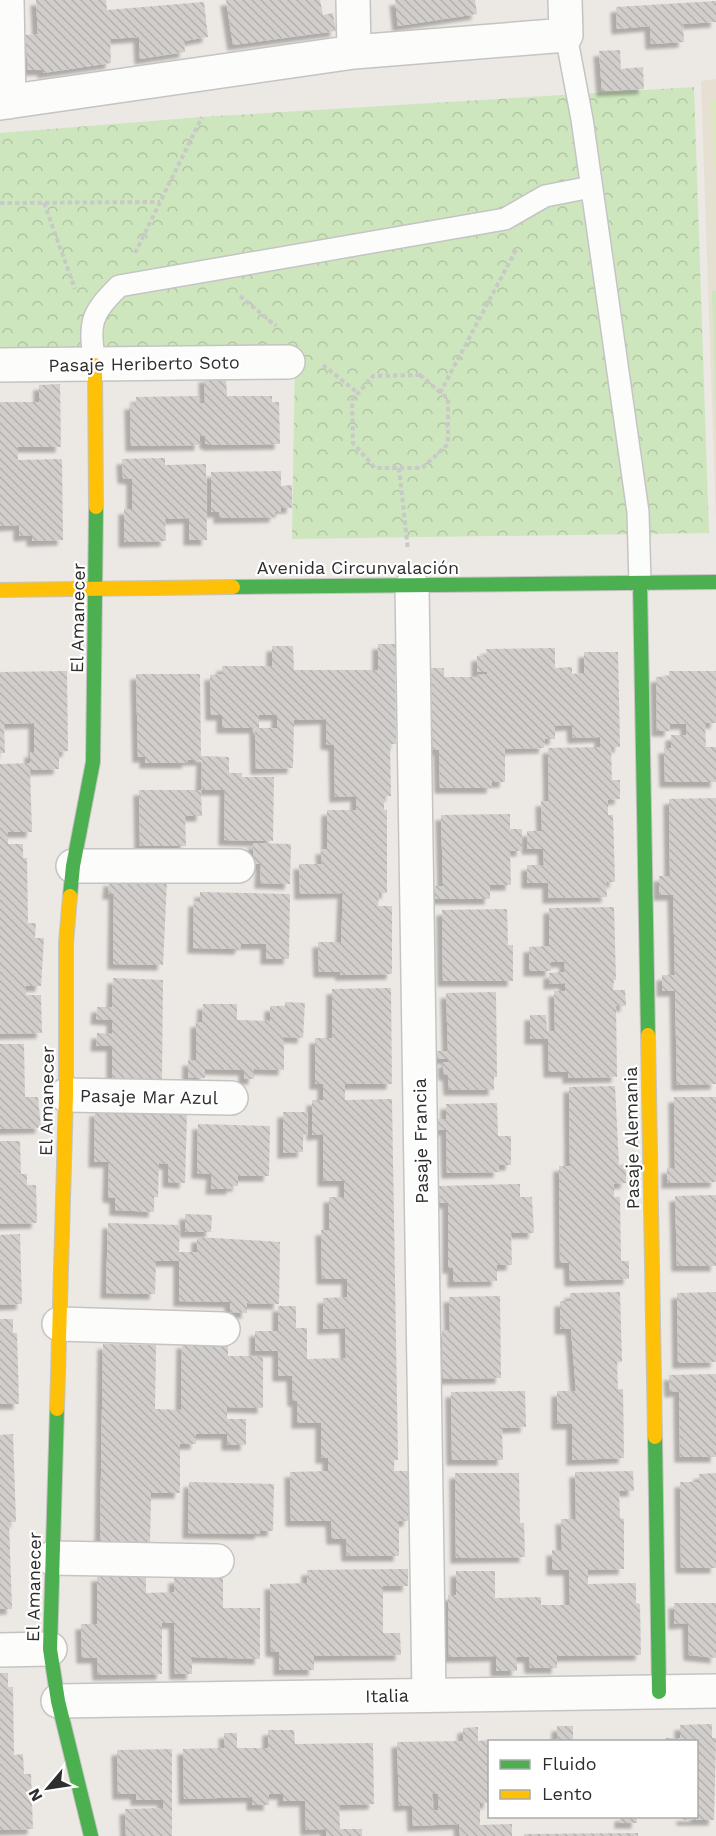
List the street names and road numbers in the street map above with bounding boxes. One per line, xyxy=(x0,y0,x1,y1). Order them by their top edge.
street label: Pasaje Heriberto Soto xyxy=(48,351,240,376)
street label: Avenida Circunvalación xyxy=(257,557,459,578)
street label: El Amanecer xyxy=(66,563,89,673)
street label: El Amanecer xyxy=(35,1046,58,1156)
street label: Pasaje Alemania xyxy=(620,1067,643,1210)
street label: Pasaje Francia xyxy=(409,1078,432,1204)
street label: Pasaje Mar Azul xyxy=(80,1085,219,1108)
street label: El Amanecer xyxy=(22,1532,45,1642)
street label: Italia xyxy=(365,1685,409,1706)

